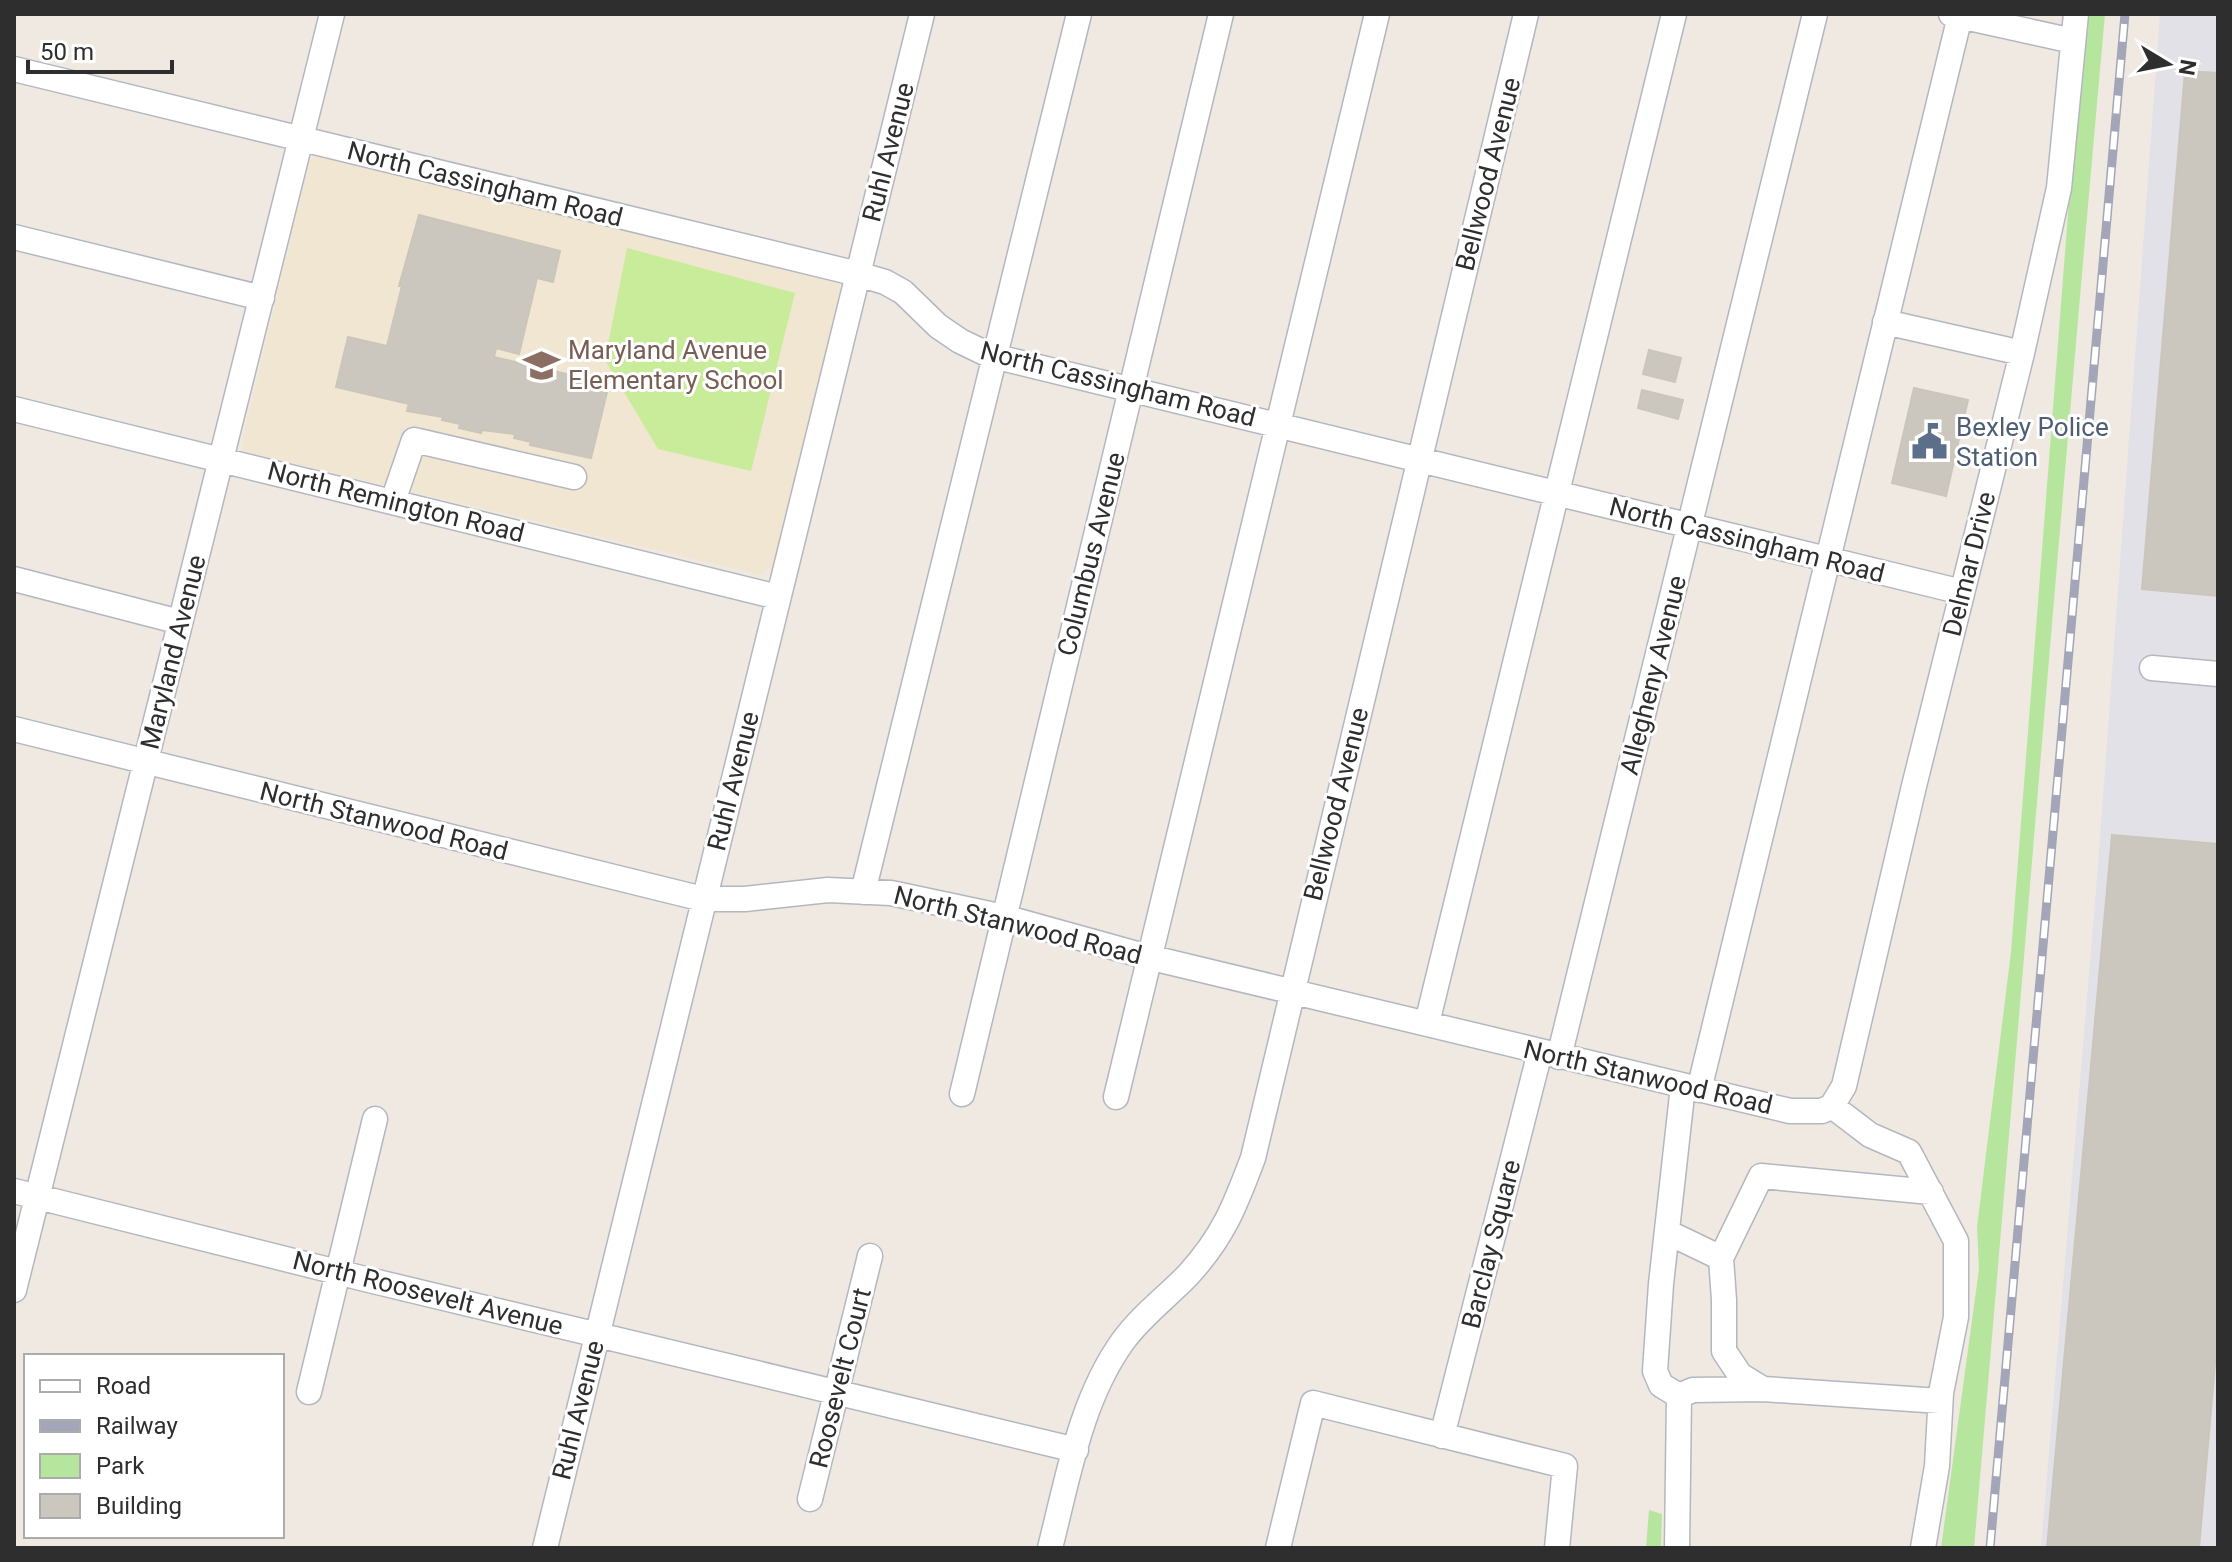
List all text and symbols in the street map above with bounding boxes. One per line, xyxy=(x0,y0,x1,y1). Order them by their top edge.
scale bar xyxy=(28,24,172,74)
north arrow xyxy=(2128,24,2208,104)
text: 50 m xyxy=(40,38,94,66)
text: N xyxy=(2174,58,2201,77)
street label: Bellwood Avenue xyxy=(1449,74,1527,274)
street label: Ruhl Avenue xyxy=(856,79,920,225)
street label: North Cassingham Road xyxy=(344,135,626,233)
place label: Maryland Avenue Elementary School xyxy=(568,335,784,395)
street label: North Cassingham Road xyxy=(977,335,1259,433)
school or university icon: Maryland Avenue Elementary School xyxy=(523,346,561,384)
place label: Bexley Police Station xyxy=(1956,412,2109,472)
public building icon: Bexley Police Station xyxy=(1911,423,1949,461)
street label: Columbus Avenue xyxy=(1051,449,1131,659)
street label: North Remington Road xyxy=(265,456,527,548)
street label: Delmar Drive xyxy=(1937,489,2001,639)
street label: North Cassingham Road xyxy=(1606,491,1888,589)
street label: Maryland Avenue xyxy=(134,552,212,752)
street label: Allegheny Avenue xyxy=(1614,572,1692,778)
street label: Bellwood Avenue xyxy=(1297,704,1375,904)
street label: Ruhl Avenue xyxy=(701,708,765,854)
street label: North Stanwood Road xyxy=(257,776,511,866)
street label: North Stanwood Road xyxy=(891,880,1145,970)
street label: North Stanwood Road xyxy=(1521,1034,1775,1120)
street label: Barclay Square xyxy=(1456,1157,1526,1331)
street label: North Roosevelt Avenue xyxy=(290,1245,566,1341)
street label: Roosevelt Court xyxy=(803,1285,877,1471)
street label: Ruhl Avenue xyxy=(546,1337,610,1483)
legend xyxy=(24,1354,284,1538)
text: Road xyxy=(96,1372,151,1400)
text: Railway xyxy=(96,1412,178,1440)
text: Park xyxy=(96,1452,145,1480)
text: Building xyxy=(96,1492,182,1520)

